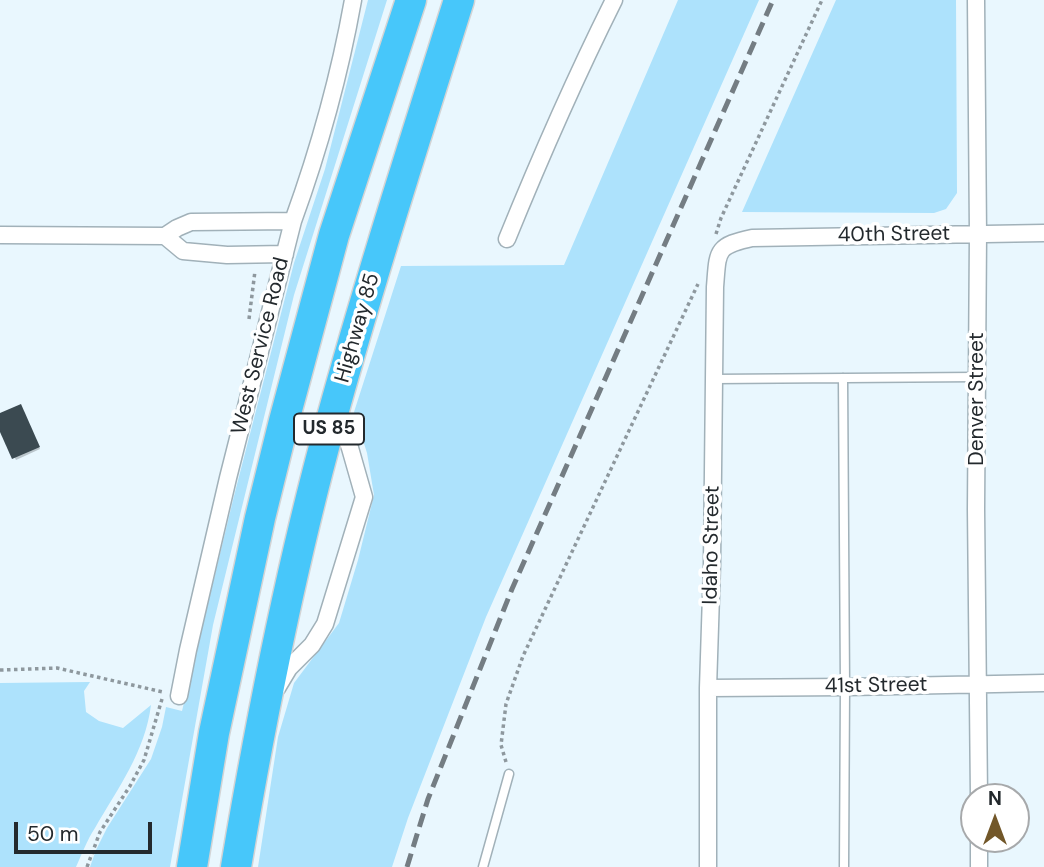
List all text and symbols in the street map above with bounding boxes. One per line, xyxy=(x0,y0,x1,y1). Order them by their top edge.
street label: 40th Street xyxy=(838,221,950,249)
street label: West Service Road xyxy=(227,255,295,437)
street label: Highway 85 xyxy=(330,270,386,386)
street label: Denver Street xyxy=(964,332,990,466)
road number: US 85 xyxy=(294,414,364,444)
street label: Idaho Street xyxy=(698,485,726,605)
street label: 41st Street xyxy=(824,673,928,699)
north arrow xyxy=(960,783,1030,853)
text: N xyxy=(988,786,1002,811)
scale bar xyxy=(18,808,156,852)
text: 50 m xyxy=(27,820,78,848)

